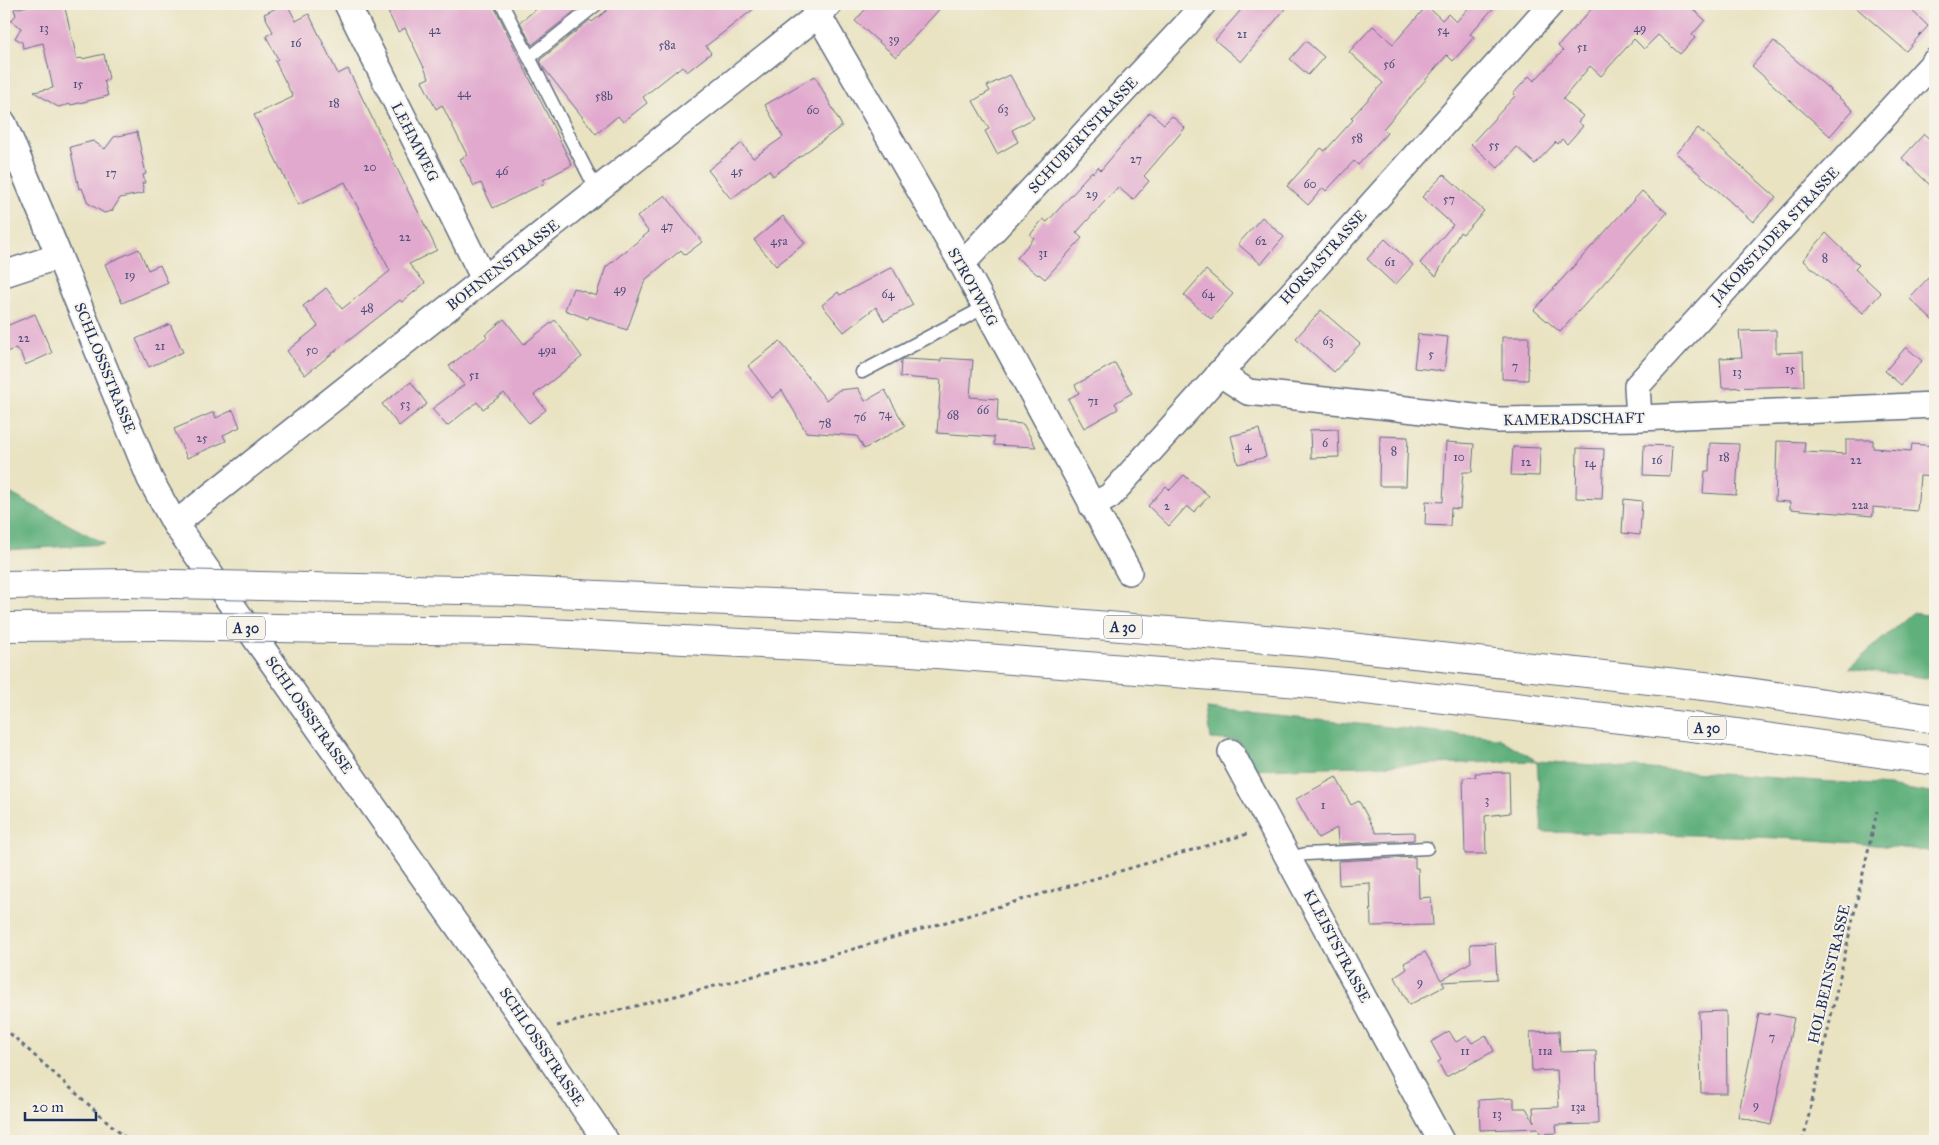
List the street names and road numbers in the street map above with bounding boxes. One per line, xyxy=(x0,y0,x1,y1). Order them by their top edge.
street label: SCHUBERTSTRASSE xyxy=(1024,73,1142,197)
street label: LEHMWEG xyxy=(387,100,443,185)
street label: JAKOBSTADER STRASSE xyxy=(1706,163,1844,309)
street label: HORSASTRASSE xyxy=(1276,206,1370,308)
street label: BOHNENSTRASSE xyxy=(443,215,563,315)
street label: STROTWEG xyxy=(944,245,1002,329)
street label: SCHLOSSSTRASSE xyxy=(71,300,140,436)
street label: KAMERADSCHAFT xyxy=(1503,409,1645,429)
road number: A 30 xyxy=(227,616,265,640)
road number: A 30 xyxy=(1104,616,1142,638)
street label: SCHLOSSSTRASSE xyxy=(262,653,356,777)
road number: A 30 xyxy=(1688,716,1726,740)
street label: KLEISTSTRASSE xyxy=(1300,886,1374,1006)
street label: HOLBEINSTRASSE xyxy=(1804,902,1854,1045)
street label: SCHLOSSSTRASSE xyxy=(496,984,589,1110)

